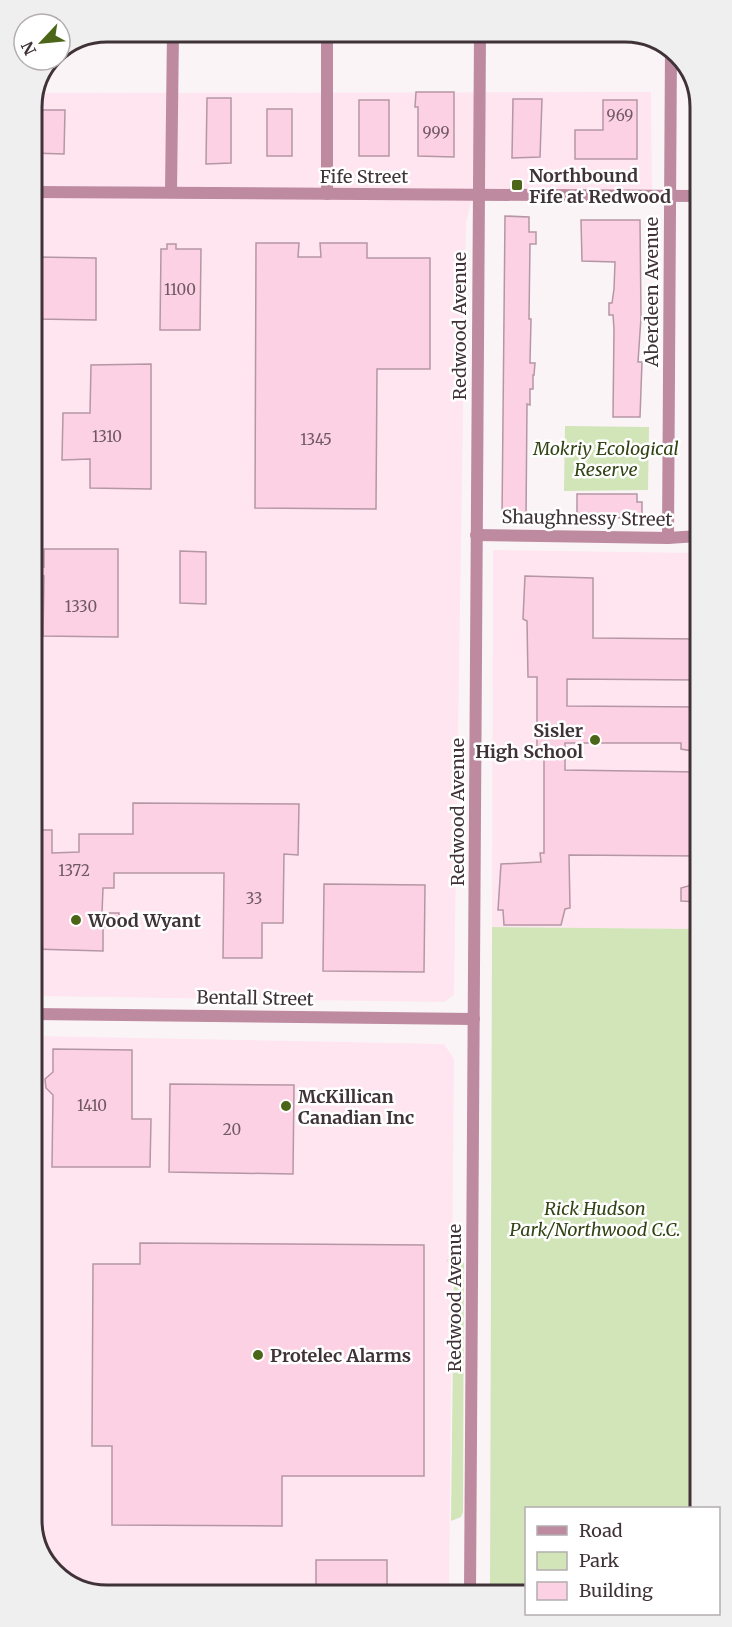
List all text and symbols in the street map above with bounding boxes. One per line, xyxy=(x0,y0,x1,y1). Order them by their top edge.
north arrow xyxy=(12,12,72,72)
text: N xyxy=(17,38,40,59)
house number: 969 xyxy=(607,106,633,125)
house number: 999 xyxy=(422,123,450,142)
place label: Northbound Fife at Redwood xyxy=(529,164,671,208)
street label: Fife Street xyxy=(320,165,408,188)
marker: Northbound Fife at Redwood xyxy=(510,178,524,192)
street label: Aberdeen Avenue xyxy=(640,217,663,368)
street label: Redwood Avenue xyxy=(448,252,471,400)
house number: 1100 xyxy=(164,280,196,299)
house number: 1310 xyxy=(92,427,122,446)
house number: 1345 xyxy=(300,430,332,449)
park label: Mokriy Ecological Reserve xyxy=(532,437,679,481)
street label: Shaughnessy Street xyxy=(501,505,673,531)
house number: 1330 xyxy=(65,597,97,616)
place label: Sisler High School xyxy=(475,719,583,763)
marker: Sisler High School xyxy=(588,733,602,747)
street label: Redwood Avenue xyxy=(446,738,469,886)
house number: 1372 xyxy=(58,861,90,880)
house number: 33 xyxy=(246,889,262,908)
place label: Wood Wyant xyxy=(87,909,202,932)
marker: Wood Wyant xyxy=(69,913,83,927)
street label: Bentall Street xyxy=(196,985,314,1011)
place label: McKillican Canadian Inc xyxy=(298,1085,414,1129)
house number: 1410 xyxy=(77,1096,107,1115)
marker: McKillican Canadian Inc xyxy=(279,1099,293,1113)
house number: 20 xyxy=(223,1120,241,1139)
park label: Rick Hudson Park/Northwood C.C. xyxy=(509,1197,681,1241)
street label: Redwood Avenue xyxy=(443,1224,466,1372)
place label: Protelec Alarms xyxy=(270,1344,411,1367)
marker: Protelec Alarms xyxy=(251,1348,265,1362)
legend xyxy=(525,1507,720,1615)
text: Road xyxy=(579,1519,623,1542)
text: Park xyxy=(579,1549,620,1572)
text: Building xyxy=(579,1579,653,1602)

